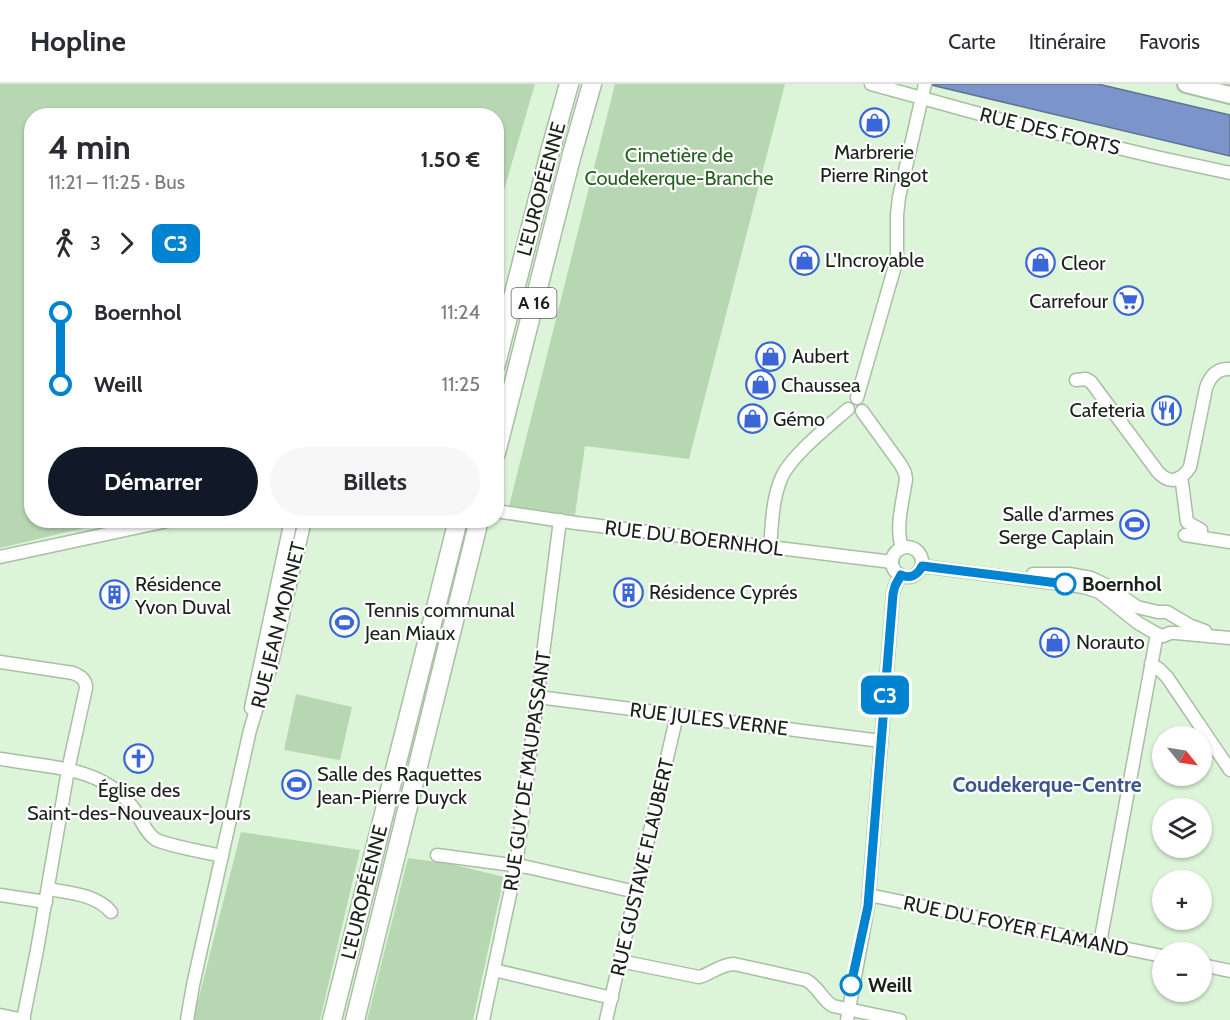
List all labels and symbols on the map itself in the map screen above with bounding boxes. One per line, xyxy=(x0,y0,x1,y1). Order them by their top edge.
street label: RUE DES FORTS xyxy=(977,102,1123,160)
shop icon: Marbrerie Pierre Ringot xyxy=(858,106,890,138)
street label: L'EUROPÉENNE xyxy=(512,119,570,259)
place label: Marbrerie Pierre Ringot xyxy=(820,140,928,187)
park label: Cimetière de Coudekerque-Branche xyxy=(585,143,773,190)
shop icon: L'Incroyable xyxy=(788,244,820,276)
shop icon: Cleor xyxy=(1024,247,1056,279)
place label: L'Incroyable xyxy=(825,248,924,272)
place label: Cleor xyxy=(1061,251,1106,275)
supermarket icon: Carrefour xyxy=(1113,285,1145,317)
road number: A 16 xyxy=(512,288,556,318)
place label: Carrefour xyxy=(1029,289,1109,313)
shop icon: Aubert xyxy=(755,340,787,372)
place label: Aubert xyxy=(792,344,849,368)
shop icon: Chaussea xyxy=(744,369,776,401)
place label: Chaussea xyxy=(781,373,861,397)
restaurant icon: Cafeteria xyxy=(1150,394,1182,426)
place label: Cafeteria xyxy=(1069,398,1145,422)
shop icon: Gémo xyxy=(736,403,768,435)
place label: Gémo xyxy=(773,407,825,431)
place label: Salle d'armes Serge Caplain xyxy=(998,502,1114,549)
sports icon: Salle d'armes Serge Caplain xyxy=(1119,509,1151,541)
street label: RUE DU BOERNHOL xyxy=(603,515,785,561)
street label: RUE JEAN MONNET xyxy=(246,539,310,711)
place label: Résidence Yvon Duval xyxy=(134,572,231,619)
place label: Boernhol xyxy=(1082,572,1162,596)
marker: Boernhol xyxy=(1054,573,1076,595)
building icon: Résidence Cyprés xyxy=(612,576,644,608)
building icon: Résidence Yvon Duval xyxy=(98,579,130,611)
place label: Résidence Cyprés xyxy=(649,580,798,604)
place label: Tennis communal Jean Miaux xyxy=(364,598,515,645)
sports icon: Tennis communal Jean Miaux xyxy=(328,606,360,638)
shop icon: Norauto xyxy=(1039,626,1071,658)
place label: Norauto xyxy=(1076,630,1145,654)
street label: RUE GUY DE MAUPASSANT xyxy=(498,649,556,893)
line badge: C3 xyxy=(858,676,912,714)
street label: RUE JULES VERNE xyxy=(628,697,790,741)
north arrow xyxy=(1152,726,1212,786)
church icon: Église des Saint-des-Nouveaux-Jours xyxy=(123,743,155,775)
street label: RUE GUSTAVE FLAUBERT xyxy=(605,755,679,978)
place label: Salle des Raquettes Jean-Pierre Duyck xyxy=(316,762,482,809)
sports icon: Salle des Raquettes Jean-Pierre Duyck xyxy=(280,769,312,801)
district label: Coudekerque-Centre xyxy=(952,772,1142,797)
place label: Église des Saint-des-Nouveaux-Jours xyxy=(27,778,251,825)
street label: L'EUROPÉENNE xyxy=(336,822,392,962)
street label: RUE DU FOYER FLAMAND xyxy=(901,890,1131,962)
place label: Weill xyxy=(868,973,912,997)
marker: Weill xyxy=(840,974,862,996)

